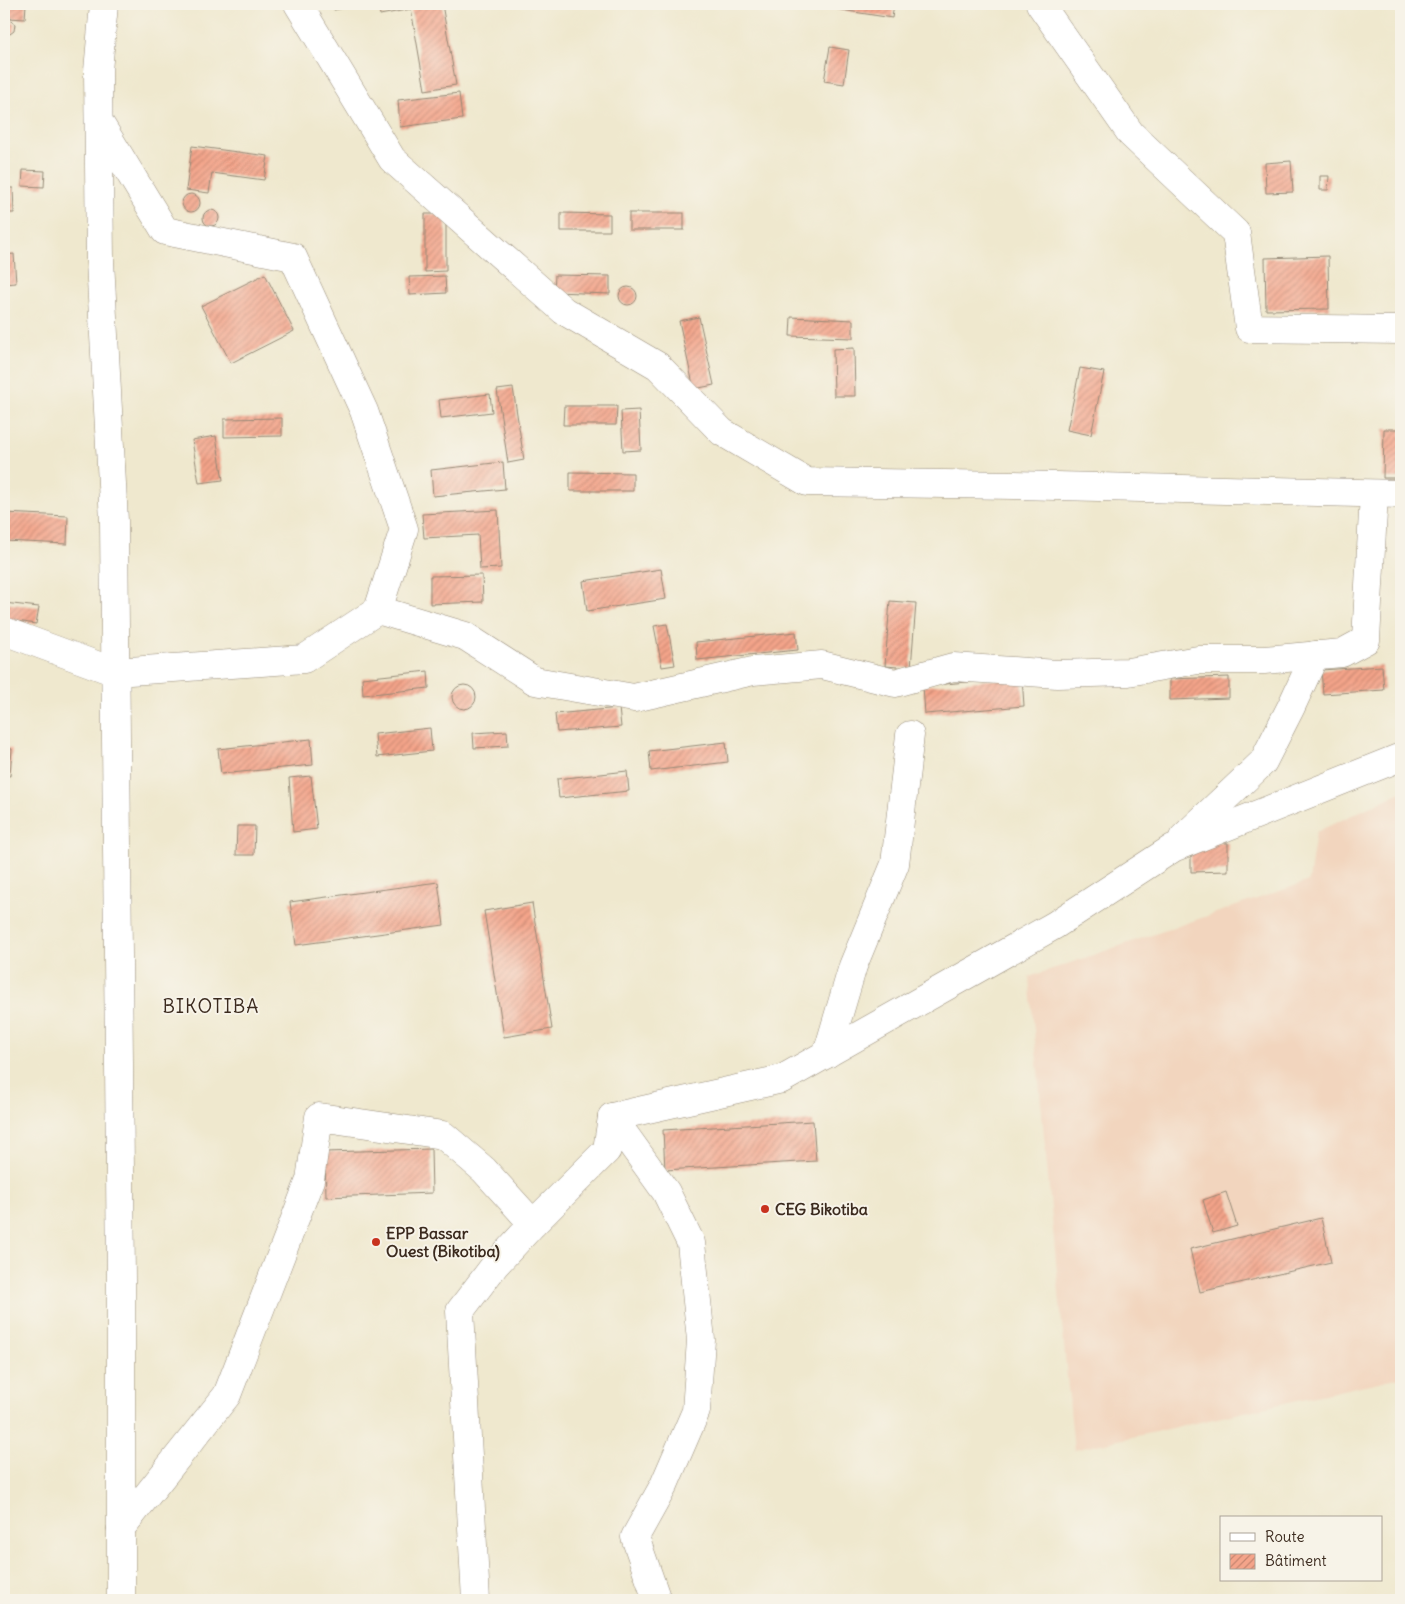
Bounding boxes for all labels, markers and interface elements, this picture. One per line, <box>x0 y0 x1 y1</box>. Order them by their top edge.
district label: BIKOTIBA <box>163 994 259 1018</box>
place label: CEG Bikotiba <box>775 1199 868 1219</box>
marker: CEG Bikotiba <box>759 1203 771 1215</box>
place label: EPP Bassar Ouest (Bikotiba) <box>386 1223 500 1262</box>
marker: EPP Bassar Ouest (Bikotiba) <box>370 1236 382 1248</box>
legend <box>1220 1516 1382 1582</box>
text: Route <box>1265 1527 1305 1546</box>
text: Bâtiment <box>1265 1551 1327 1570</box>

